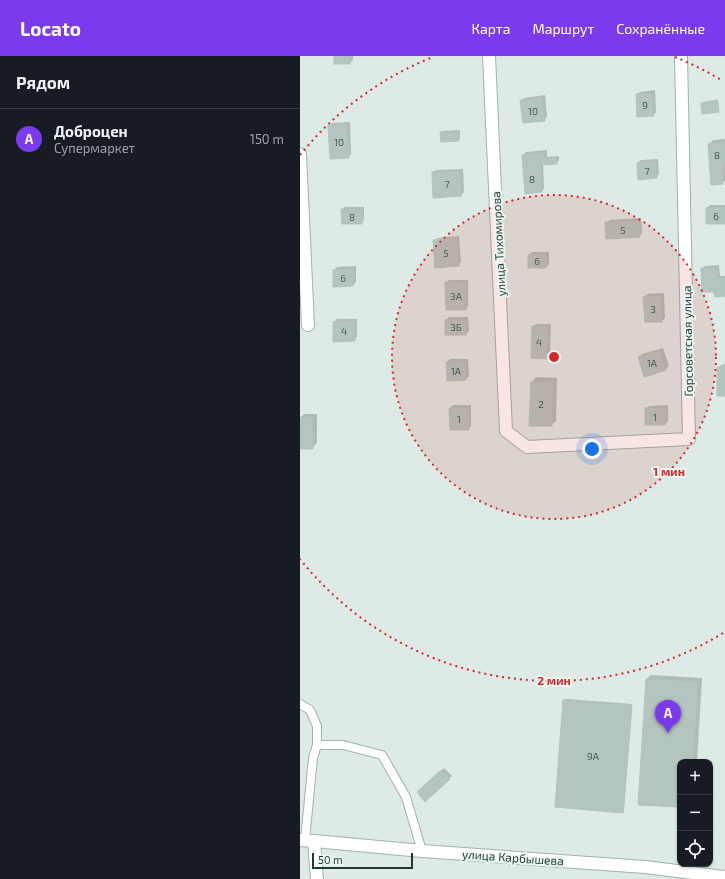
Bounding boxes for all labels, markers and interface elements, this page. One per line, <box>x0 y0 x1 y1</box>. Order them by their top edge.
text: Locato <box>20 17 81 40</box>
text: Карта <box>472 20 510 37</box>
text: Маршрут <box>532 20 594 37</box>
text: Сохранённые <box>616 20 705 37</box>
text: Рядом <box>16 72 70 92</box>
house number: 9 <box>642 99 648 111</box>
house number: 10 <box>528 105 538 117</box>
text: Доброцен <box>54 122 128 140</box>
text: A <box>25 131 33 147</box>
text: 150 m <box>250 131 284 147</box>
house number: 10 <box>334 136 344 148</box>
text: Супермаркет <box>54 140 135 156</box>
house number: 8 <box>714 149 720 161</box>
house number: 7 <box>644 165 650 177</box>
house number: 8 <box>529 173 535 185</box>
house number: 7 <box>444 178 450 190</box>
street label: улица Тихомирова <box>488 191 509 297</box>
house number: 6 <box>713 210 719 222</box>
house number: 8 <box>349 211 355 223</box>
house number: 5 <box>620 224 626 236</box>
house number: 5 <box>443 247 449 259</box>
house number: 6 <box>534 255 540 267</box>
house number: 6 <box>340 272 346 284</box>
street label: Горсоветская улица <box>679 285 696 397</box>
house number: 3А <box>450 290 463 302</box>
house number: 3 <box>650 303 656 315</box>
house number: 3Б <box>450 321 462 333</box>
house number: 4 <box>341 325 347 337</box>
house number: 4 <box>536 336 542 348</box>
centre of rings <box>547 350 561 364</box>
house number: 1А <box>647 357 658 369</box>
house number: 1А <box>451 365 462 377</box>
house number: 2 <box>538 398 544 410</box>
house number: 1 <box>653 411 657 423</box>
house number: 1 <box>457 413 461 425</box>
your location <box>582 439 602 459</box>
text: 1 мин <box>653 464 685 478</box>
text: 2 мин <box>537 673 571 687</box>
pin: A <box>655 700 681 733</box>
house number: 9А <box>587 750 600 762</box>
map controls <box>677 759 713 867</box>
button: + <box>677 759 713 795</box>
button: − <box>677 795 713 831</box>
button: locate <box>677 831 713 867</box>
street label: улица Карбышева <box>462 846 564 869</box>
scale bar <box>312 851 413 870</box>
text: 50 m <box>318 853 343 866</box>

